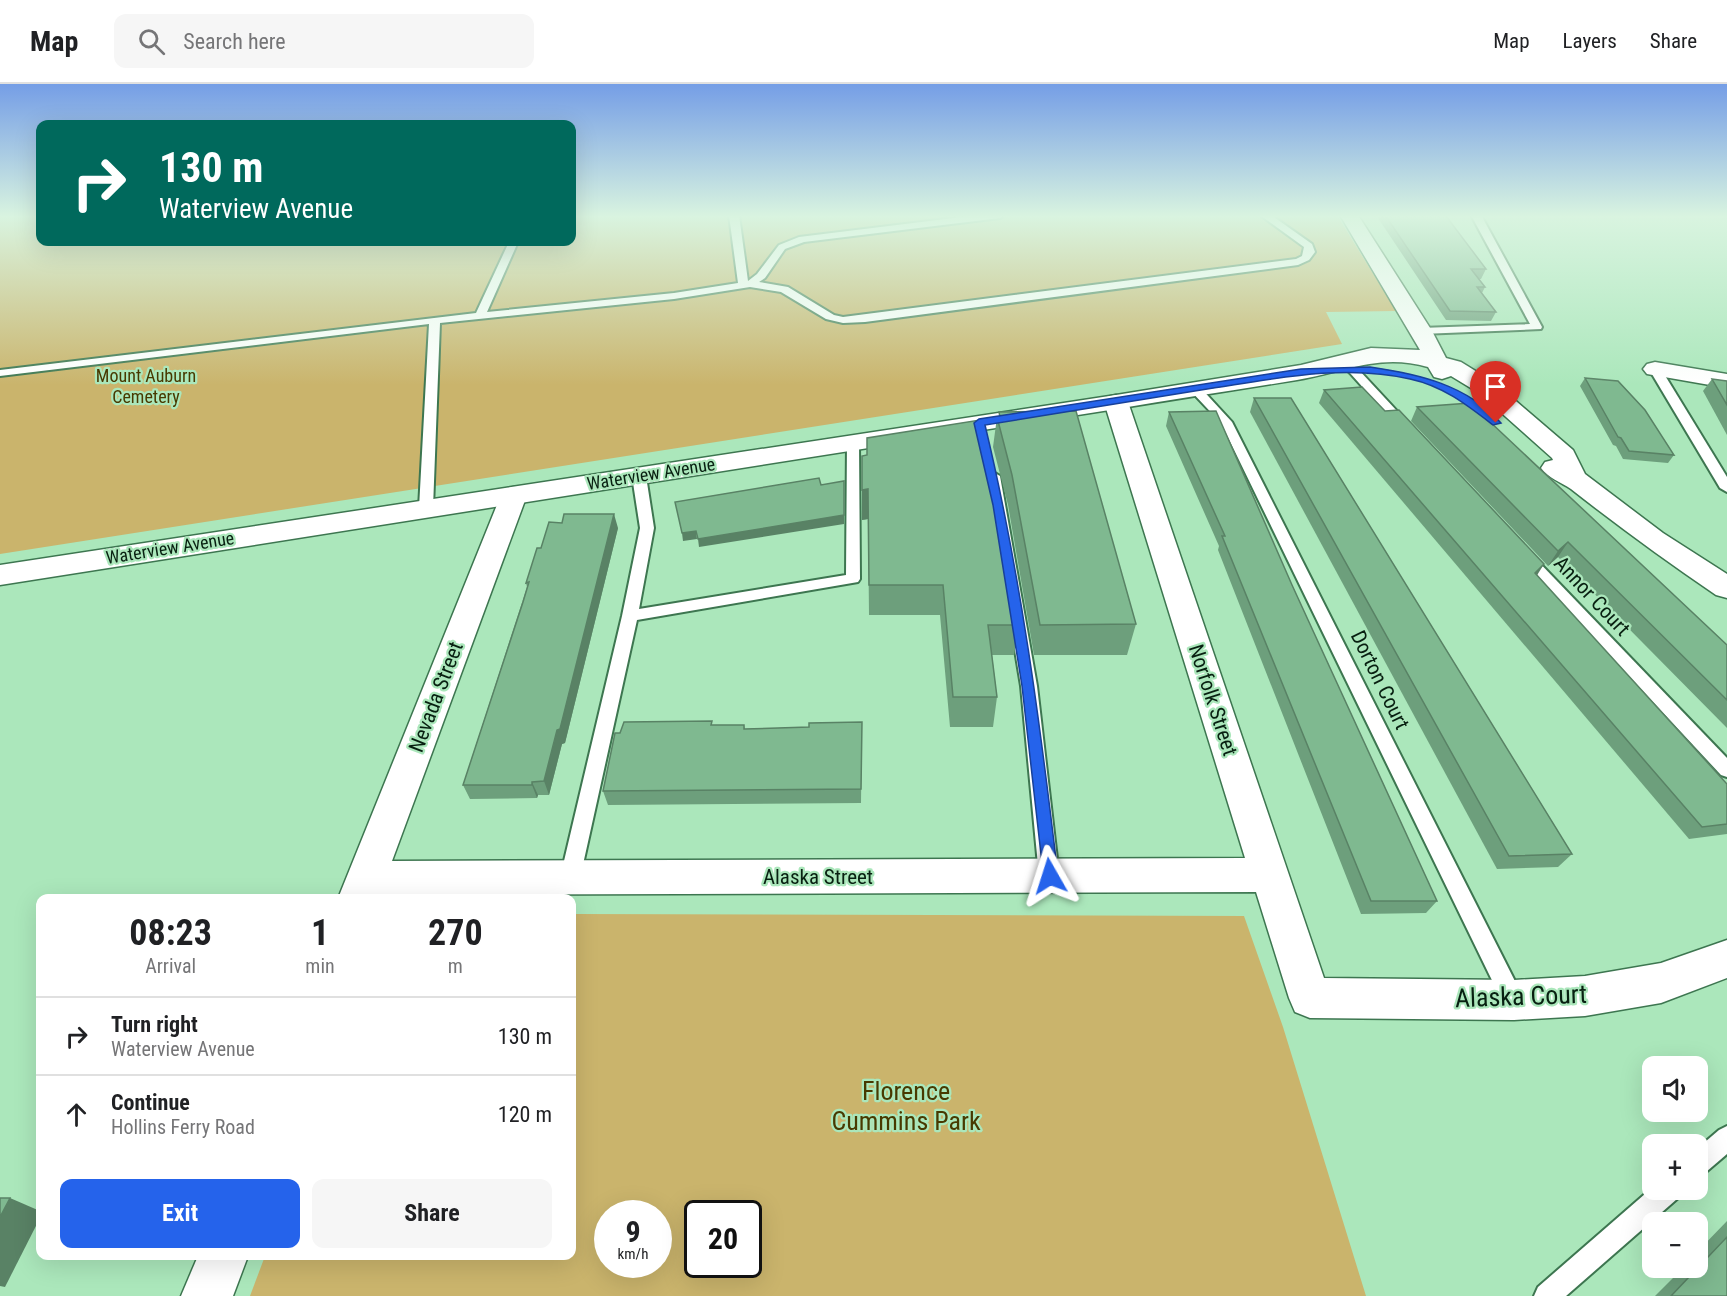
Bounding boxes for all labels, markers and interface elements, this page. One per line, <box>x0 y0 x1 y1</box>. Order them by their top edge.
search box <box>114 14 534 68</box>
text: Map <box>30 25 78 58</box>
icon: search <box>135 25 168 58</box>
text: Search here <box>183 29 286 54</box>
text: Map <box>1493 29 1530 53</box>
text: Layers <box>1563 29 1617 53</box>
text: Share <box>1650 29 1697 53</box>
text: 130 m <box>159 143 264 192</box>
icon: right <box>60 144 138 222</box>
text: Waterview Avenue <box>159 193 353 225</box>
pin <box>1470 361 1521 423</box>
park label: Mount Auburn Cemetery <box>96 365 196 407</box>
icon: arrive <box>1479 370 1512 403</box>
street label: Waterview Avenue <box>585 453 716 494</box>
street label: Waterview Avenue <box>104 527 235 568</box>
street label: Annor Court <box>1549 551 1635 641</box>
street label: Dorton Court <box>1346 627 1414 733</box>
street label: Nevada Street <box>404 638 468 756</box>
street label: Norfolk Street <box>1184 641 1242 759</box>
position arrow <box>1018 844 1082 908</box>
street label: Alaska Street <box>763 865 873 889</box>
text: 08:23 <box>129 912 212 954</box>
text: 1 <box>311 912 329 954</box>
text: 270 <box>428 912 483 954</box>
text: Arrival <box>145 954 196 978</box>
text: min <box>305 954 335 978</box>
text: m <box>448 954 463 978</box>
street label: Alaska Court <box>1455 979 1587 1013</box>
text: Turn right <box>111 1012 198 1037</box>
icon: right <box>60 1020 93 1053</box>
text: 130 m <box>498 1024 552 1049</box>
text: Waterview Avenue <box>111 1037 255 1061</box>
map controls <box>1642 1056 1708 1278</box>
button: sound <box>1642 1056 1708 1122</box>
park label: Florence Cummins Park <box>831 1076 981 1136</box>
text: Continue <box>111 1090 190 1115</box>
icon: ahead <box>60 1098 93 1131</box>
text: 120 m <box>498 1102 552 1127</box>
text: Hollins Ferry Road <box>111 1115 255 1139</box>
button: + <box>1642 1134 1708 1200</box>
button: Exit <box>60 1179 300 1248</box>
button: Share <box>312 1179 552 1248</box>
speed limit sign: 20 <box>684 1200 762 1278</box>
button: − <box>1642 1212 1708 1278</box>
text: 9 <box>625 1214 641 1249</box>
text: km/h <box>618 1245 648 1263</box>

